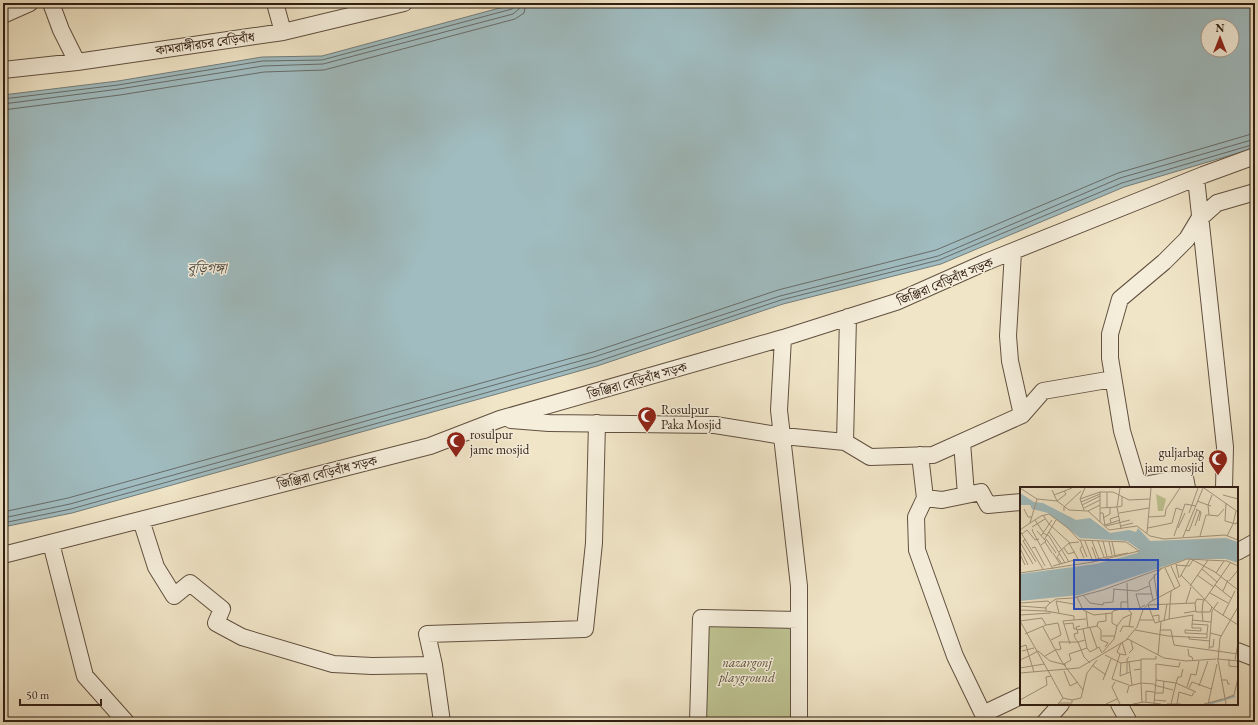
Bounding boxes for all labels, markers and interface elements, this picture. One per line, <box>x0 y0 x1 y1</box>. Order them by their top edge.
north arrow <box>1200 18 1240 58</box>
text: N <box>1216 21 1225 35</box>
street label: কামরাঙ্গীরচর বেড়িবাঁধ <box>153 28 257 59</box>
street label: জিঞ্জিরা বেড়িবাঁধ সড়ক <box>894 253 997 310</box>
water label: বুড়িগঙ্গা <box>188 259 229 278</box>
street label: জিঞ্জিরা বেড়িবাঁধ সড়ক <box>585 358 690 403</box>
place label: Rosulpur Paka Mosjid <box>661 401 722 433</box>
mosque icon: Rosulpur Paka Mosjid <box>636 405 658 433</box>
place label: rosulpur jame mosjid <box>469 426 530 458</box>
mosque icon: rosulpur jame mosjid <box>445 430 467 458</box>
place label: guljarbag jame mosjid <box>1144 444 1204 476</box>
mosque icon: guljarbag jame mosjid <box>1207 448 1229 476</box>
street label: জিঞ্জিরা বেড়িবাঁধ সড়ক <box>274 452 380 493</box>
inset map <box>1020 487 1238 705</box>
park label: nazargonj playground <box>717 654 775 686</box>
scale bar <box>20 681 101 707</box>
text: 50 m <box>26 687 50 703</box>

